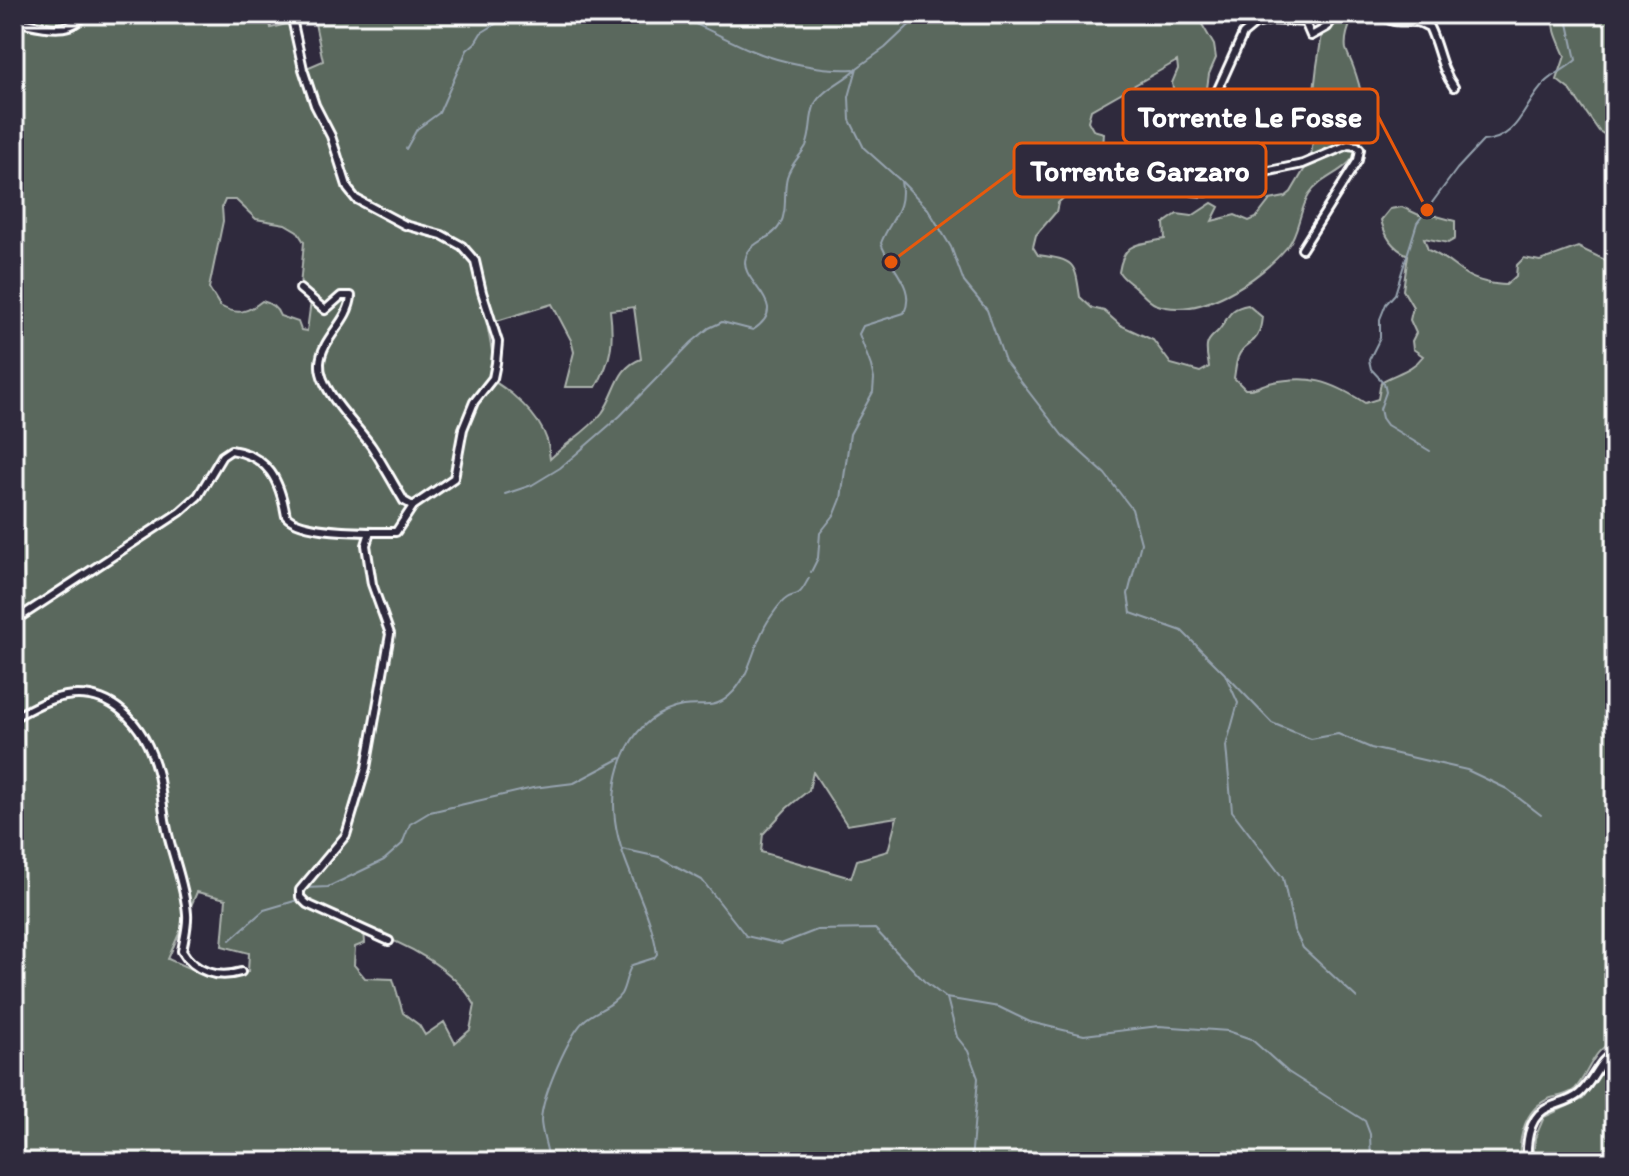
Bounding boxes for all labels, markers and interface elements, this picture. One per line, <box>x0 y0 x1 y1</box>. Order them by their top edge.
callout: Torrente Le Fosse <box>1123 89 1378 143</box>
text: Torrente Le Fosse <box>1137 98 1362 135</box>
callout: Torrente Garzaro <box>1014 143 1266 197</box>
text: Torrente Garzaro <box>1029 152 1250 189</box>

